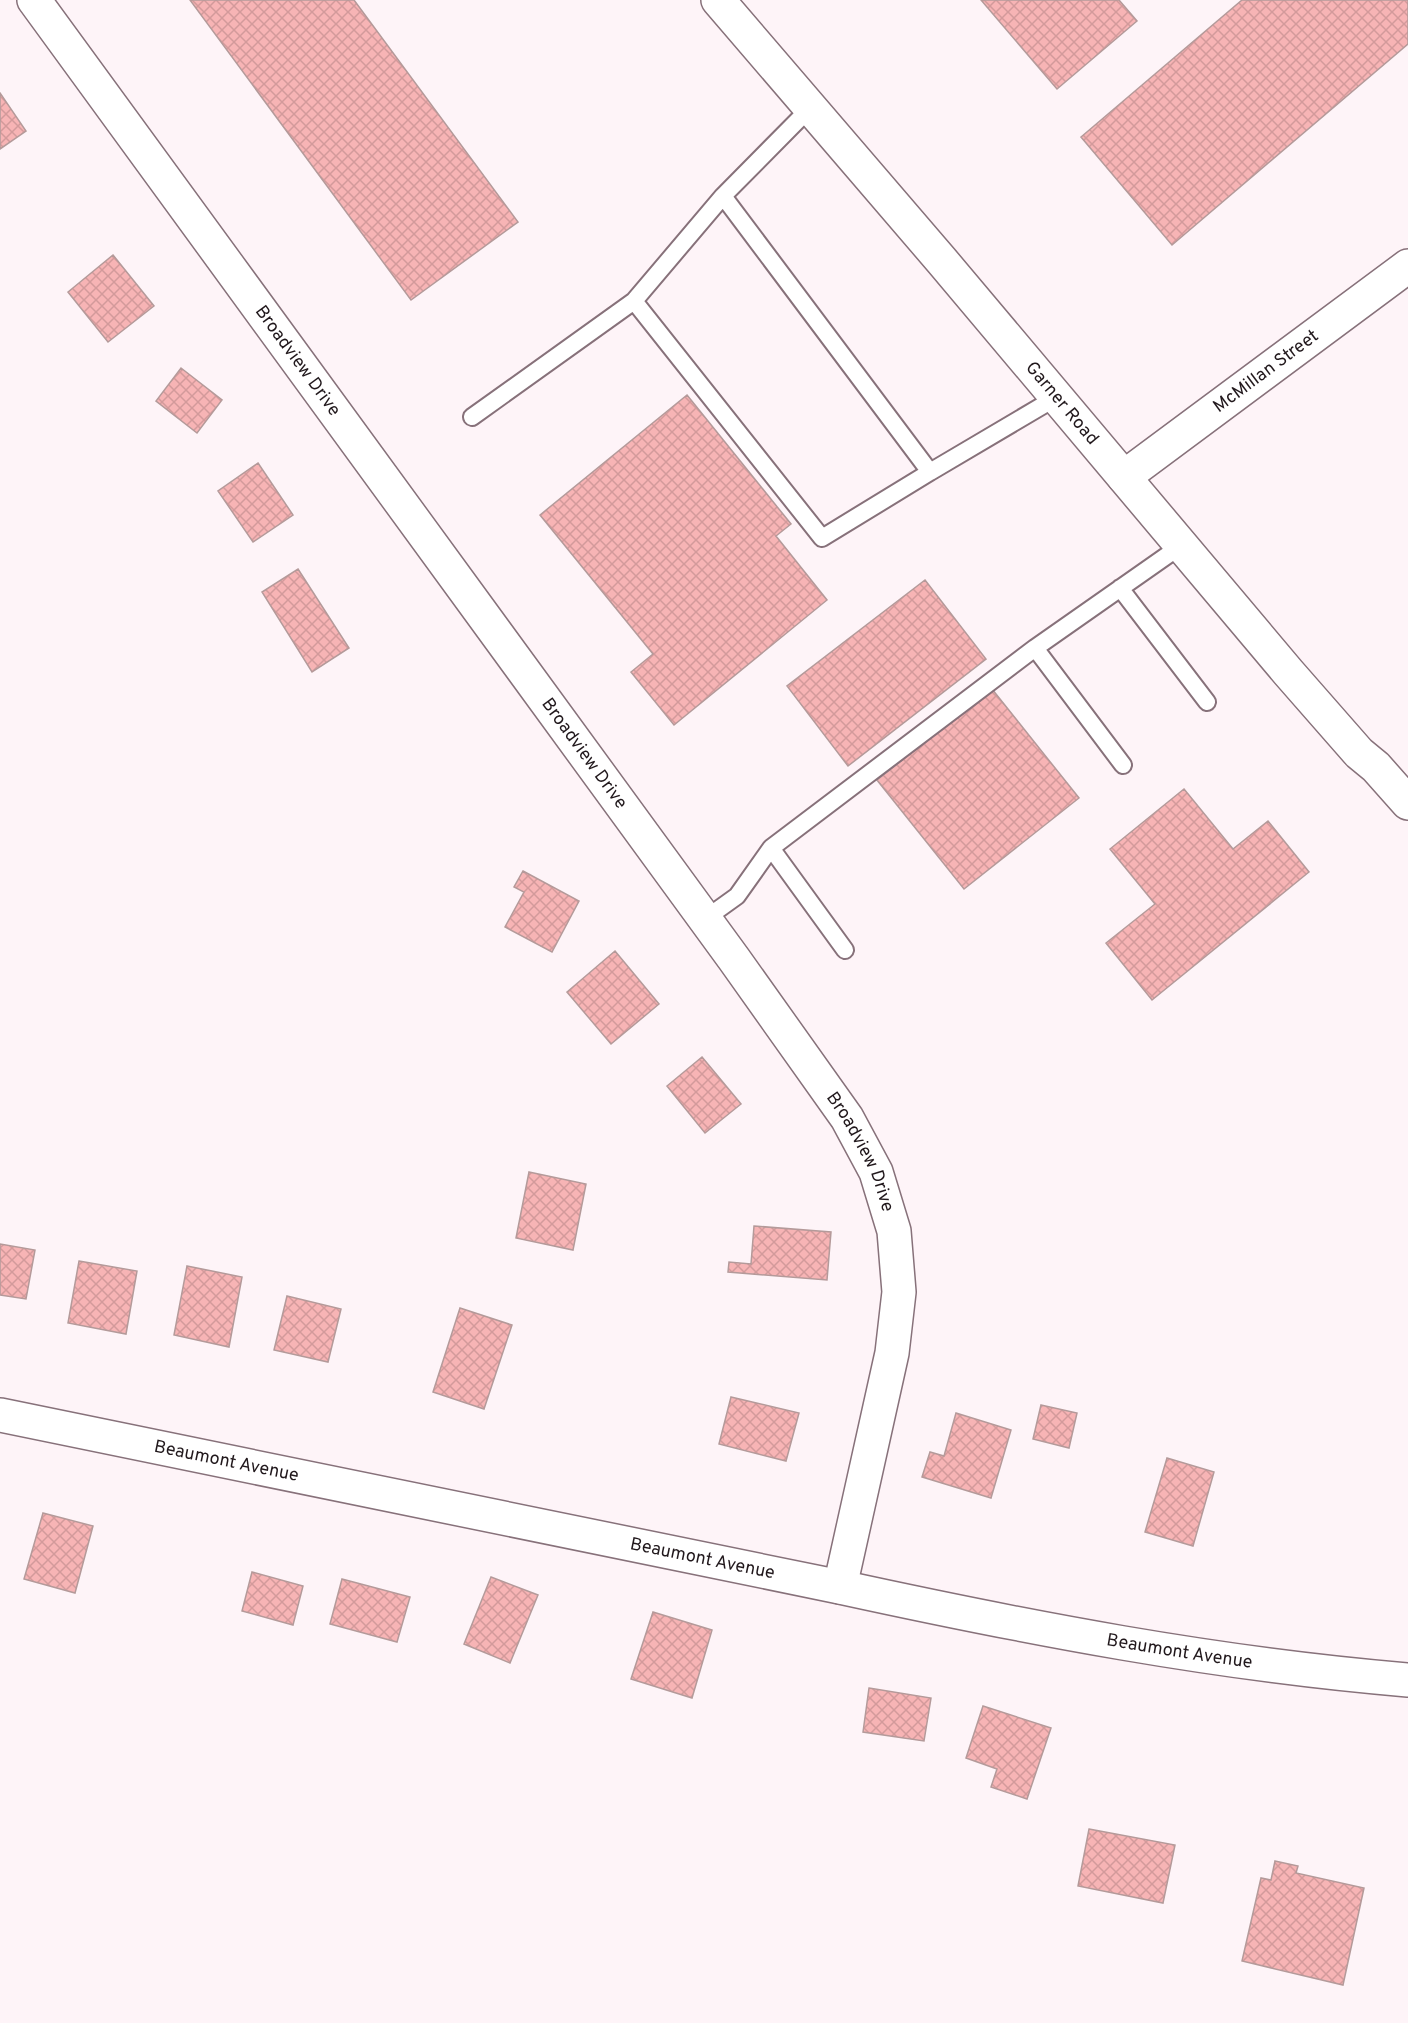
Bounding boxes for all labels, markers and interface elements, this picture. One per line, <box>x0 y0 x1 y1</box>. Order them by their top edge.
street label: Broadview Drive <box>249 301 346 421</box>
street label: McMillan Street <box>1209 325 1323 418</box>
street label: Garner Road <box>1020 357 1104 450</box>
street label: Broadview Drive <box>536 694 632 814</box>
street label: Broadview Drive <box>821 1088 899 1215</box>
street label: Beaumont Avenue <box>152 1435 301 1487</box>
street label: Beaumont Avenue <box>628 1533 777 1585</box>
street label: Beaumont Avenue <box>1105 1629 1254 1674</box>

